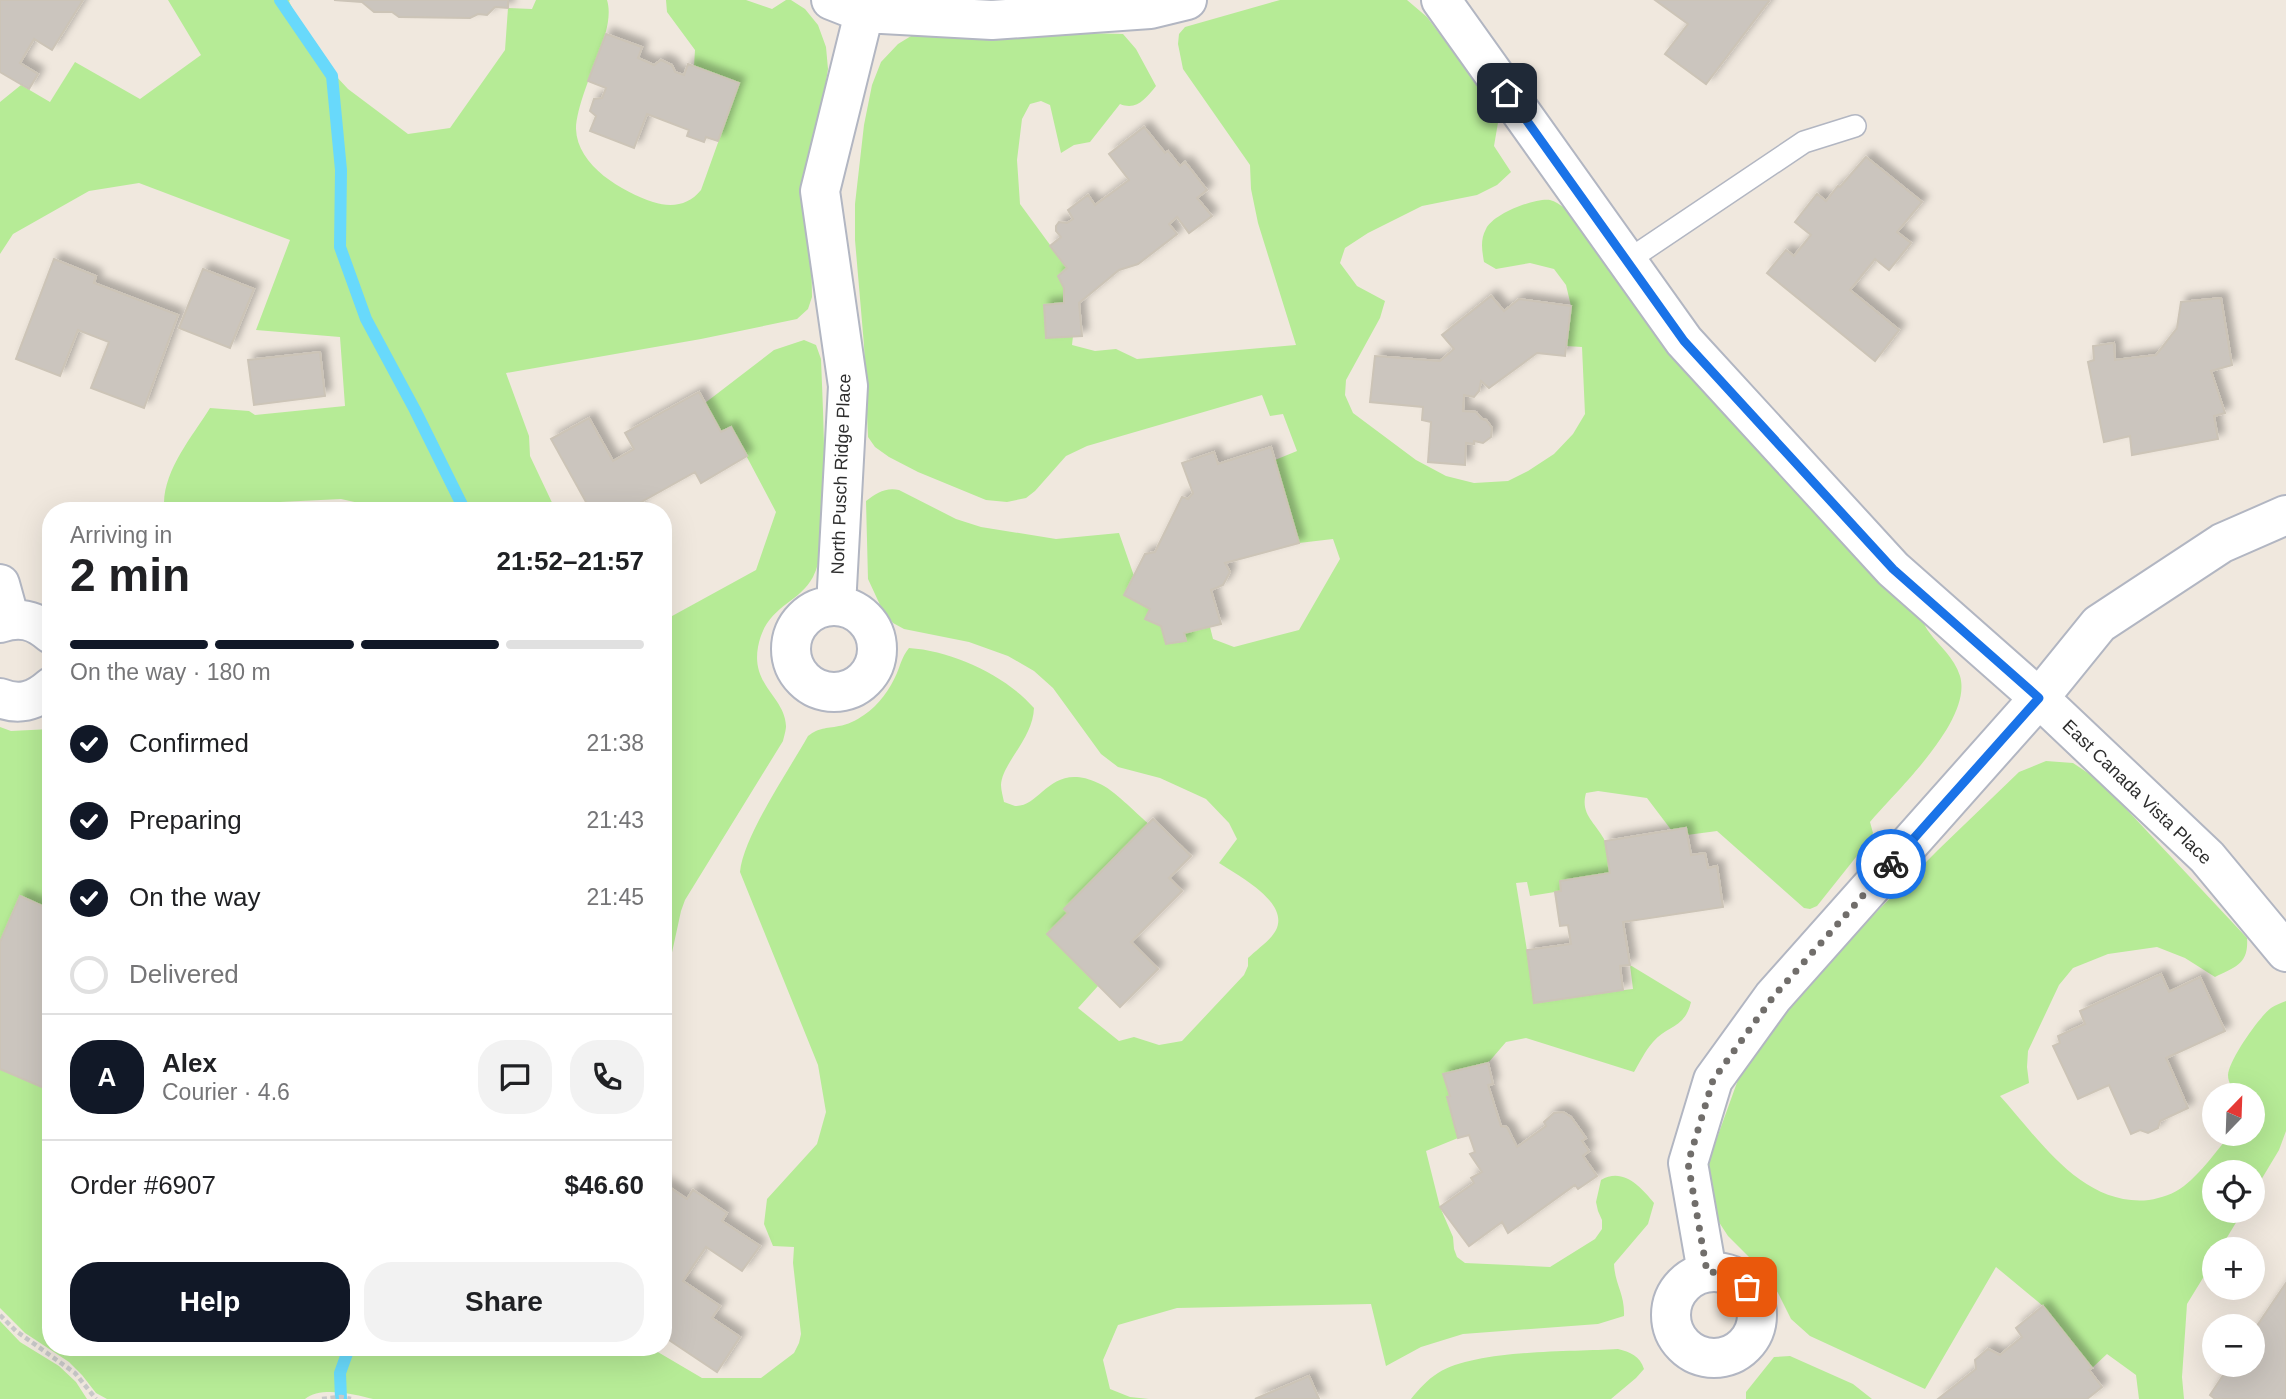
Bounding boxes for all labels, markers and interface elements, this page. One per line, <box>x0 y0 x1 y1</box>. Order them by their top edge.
pin <box>1477 63 1537 123</box>
icon: home <box>1488 74 1526 112</box>
street label: North Pusch Ridge Place <box>827 373 855 575</box>
text: Arriving in <box>70 522 172 548</box>
text: 21:52–21:57 <box>497 546 644 576</box>
text: 2 min <box>70 549 190 601</box>
text: On the way · 180 m <box>70 659 271 685</box>
street label: East Canada Vista Place <box>2059 716 2215 868</box>
icon: check <box>70 725 108 763</box>
text: Confirmed <box>129 728 249 758</box>
text: 21:38 <box>586 730 644 756</box>
icon: check <box>70 802 108 840</box>
text: Preparing <box>129 805 242 835</box>
text: 21:43 <box>586 807 644 833</box>
courier <box>1856 829 1926 899</box>
icon: bike <box>1872 845 1910 883</box>
icon: check <box>70 879 108 917</box>
text: On the way <box>129 882 261 912</box>
text: 21:45 <box>586 884 644 910</box>
text: Delivered <box>129 959 239 989</box>
button: chat <box>478 1040 552 1114</box>
button: phone <box>570 1040 644 1114</box>
text: Alex <box>162 1048 217 1078</box>
text: A <box>98 1062 116 1092</box>
text: Courier · 4.6 <box>162 1079 290 1105</box>
north arrow <box>2202 1083 2264 1146</box>
map controls <box>2202 1083 2265 1377</box>
button: locate <box>2202 1160 2265 1223</box>
text: Order #6907 <box>70 1170 216 1200</box>
text: $46.60 <box>564 1170 644 1200</box>
button: + <box>2202 1237 2265 1300</box>
pin <box>1717 1257 1777 1317</box>
button: Help <box>70 1262 350 1342</box>
button: Share <box>364 1262 644 1342</box>
icon: bag <box>1728 1268 1766 1306</box>
button: − <box>2202 1314 2265 1377</box>

